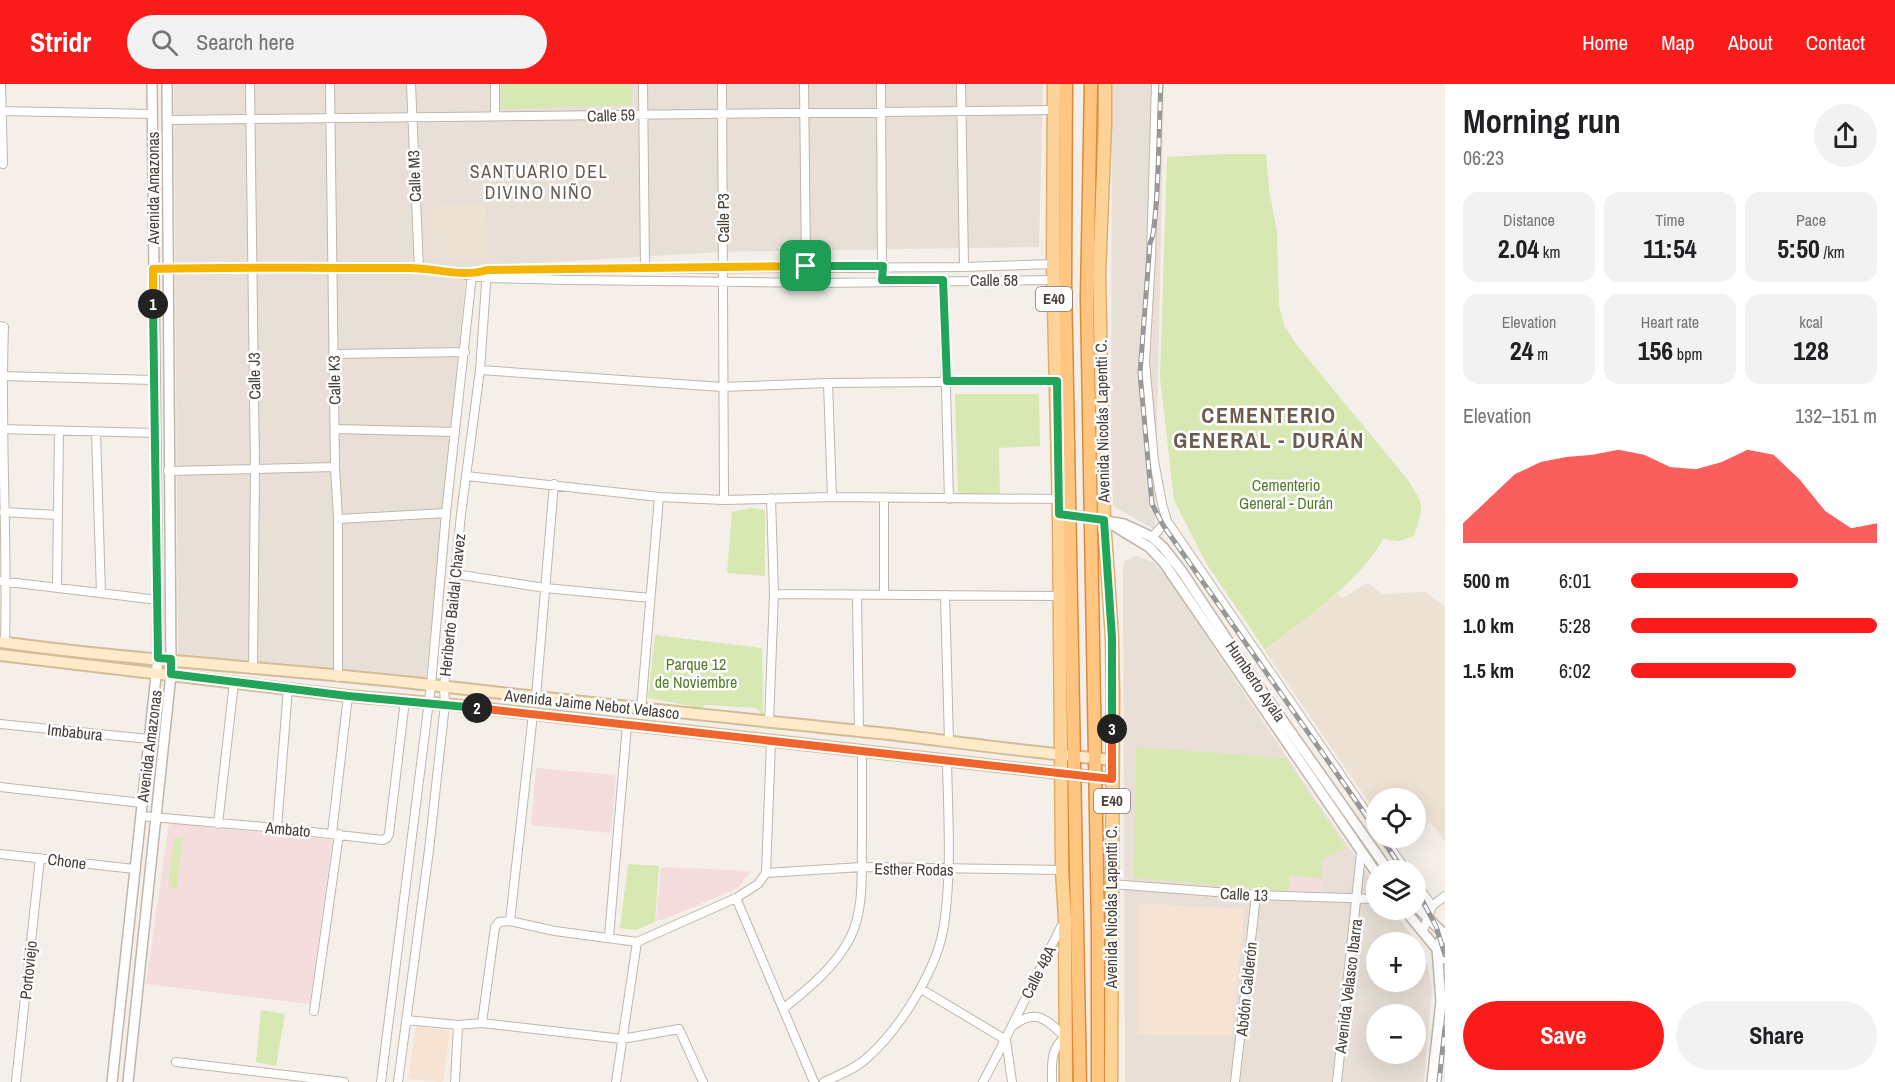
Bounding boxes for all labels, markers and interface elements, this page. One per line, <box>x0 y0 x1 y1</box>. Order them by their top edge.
search box <box>127 15 547 69</box>
text: Stridr <box>30 23 91 61</box>
icon: search <box>148 26 181 59</box>
text: Search here <box>196 27 295 57</box>
text: Home <box>1582 28 1628 57</box>
text: Map <box>1661 28 1695 57</box>
text: About <box>1728 28 1773 57</box>
text: Contact <box>1806 28 1865 57</box>
text: Morning run <box>1463 99 1621 143</box>
street label: Calle 59 <box>587 103 635 127</box>
button: share <box>1814 104 1877 167</box>
street label: Avenida Amazonas <box>142 132 164 245</box>
text: 06:23 <box>1463 144 1504 171</box>
street label: Calle M3 <box>402 150 426 202</box>
district label: SANTUARIO DEL DIVINO NIÑO <box>470 159 608 205</box>
street label: Calle P3 <box>712 193 734 243</box>
text: Distance <box>1503 209 1555 231</box>
text: Time <box>1655 209 1685 231</box>
text: Pace <box>1796 209 1826 231</box>
text: 2.04 <box>1498 231 1539 266</box>
text: 11:54 <box>1643 231 1697 266</box>
text: 5:50 <box>1777 231 1820 266</box>
pin <box>780 240 831 291</box>
text: km <box>1539 241 1560 263</box>
text: /km <box>1820 241 1845 263</box>
icon: arrive <box>789 249 822 282</box>
street label: Calle 58 <box>970 269 1018 291</box>
road number: E40 <box>1036 287 1072 311</box>
pin: 1 <box>138 289 168 319</box>
text: 1 <box>149 293 157 315</box>
text: Elevation <box>1502 311 1556 333</box>
text: Heart rate <box>1641 311 1699 333</box>
text: kcal <box>1799 311 1823 333</box>
text: 24 <box>1510 333 1534 368</box>
text: 156 <box>1638 333 1673 368</box>
text: 128 <box>1793 333 1829 368</box>
street label: Avenida Nicolás Lapentti C. <box>1090 339 1114 504</box>
text: m <box>1534 343 1548 365</box>
text: bpm <box>1673 343 1702 365</box>
street label: Calle J3 <box>243 352 265 400</box>
street label: Calle K3 <box>323 355 345 405</box>
district label: CEMENTERIO GENERAL - DURÁN <box>1173 400 1365 455</box>
text: Elevation <box>1463 402 1531 429</box>
text: 132–151 m <box>1795 402 1877 429</box>
park label: Cementerio General - Durán <box>1239 474 1333 514</box>
street label: Heriberto Baidal Chavez <box>434 532 470 678</box>
text: 500 m <box>1463 567 1510 594</box>
text: 6:01 <box>1559 567 1591 594</box>
text: 1.0 km <box>1463 612 1514 639</box>
text: 5:28 <box>1559 612 1591 639</box>
street label: Humberto Ayala <box>1221 636 1292 726</box>
park label: Parque 12 de Noviembre <box>655 653 737 693</box>
text: 1.5 km <box>1463 657 1514 684</box>
text: 6:02 <box>1559 657 1591 684</box>
street label: Avenida Jaime Nebot Velasco <box>503 684 680 724</box>
street label: Avenida Amazonas <box>131 689 167 804</box>
pin: 2 <box>462 693 492 723</box>
text: 2 <box>473 697 481 719</box>
pin: 3 <box>1097 714 1127 744</box>
street label: Imbabura <box>46 718 104 746</box>
text: 3 <box>1108 718 1116 740</box>
map controls <box>1366 788 1426 1064</box>
button: locate <box>1366 788 1426 848</box>
road number: E40 <box>1094 789 1130 813</box>
street label: Ambato <box>264 816 311 842</box>
street label: Avenida Nicolás Lapentti C. <box>1100 825 1122 990</box>
street label: Chone <box>46 848 88 874</box>
street label: Esther Rodas <box>874 857 954 881</box>
button: layers <box>1366 860 1426 920</box>
street label: Calle 13 <box>1219 882 1269 906</box>
street label: Avenida Velasco Ibarra <box>1329 917 1367 1056</box>
button: + <box>1366 932 1426 992</box>
street label: Portoviejo <box>14 939 42 1001</box>
street label: Calle 48A <box>1015 941 1061 1002</box>
street label: Abdón Calderón <box>1230 941 1262 1038</box>
button: Save <box>1463 1001 1664 1070</box>
button: Share <box>1676 1001 1877 1070</box>
button: − <box>1366 1004 1426 1064</box>

